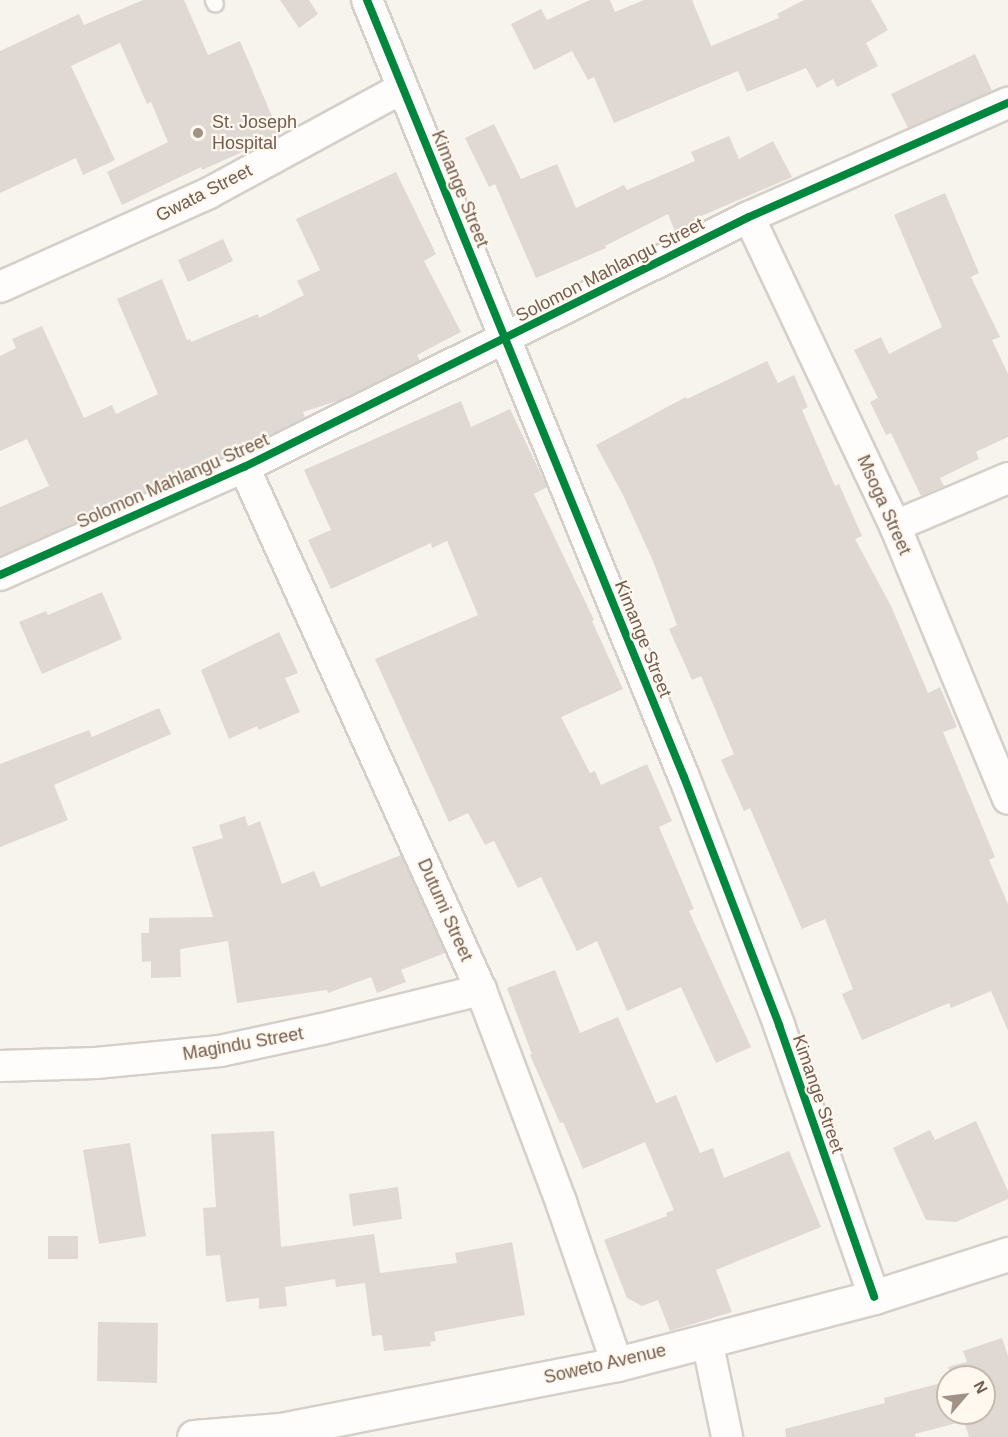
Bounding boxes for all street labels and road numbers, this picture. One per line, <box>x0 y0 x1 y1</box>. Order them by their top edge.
street label: Kimange Street <box>427 127 493 251</box>
street label: Gwata Street <box>152 160 256 226</box>
street label: Solomon Mahlangu Street <box>512 213 708 327</box>
street label: Solomon Mahlangu Street <box>74 429 272 533</box>
street label: Msoga Street <box>852 452 916 558</box>
street label: Kimange Street <box>610 577 676 701</box>
street label: Dutumi Street <box>413 855 477 965</box>
street label: Magindu Street <box>181 1023 305 1065</box>
street label: Kimange Street <box>788 1032 848 1156</box>
street label: Soweto Avenue <box>541 1339 669 1389</box>

